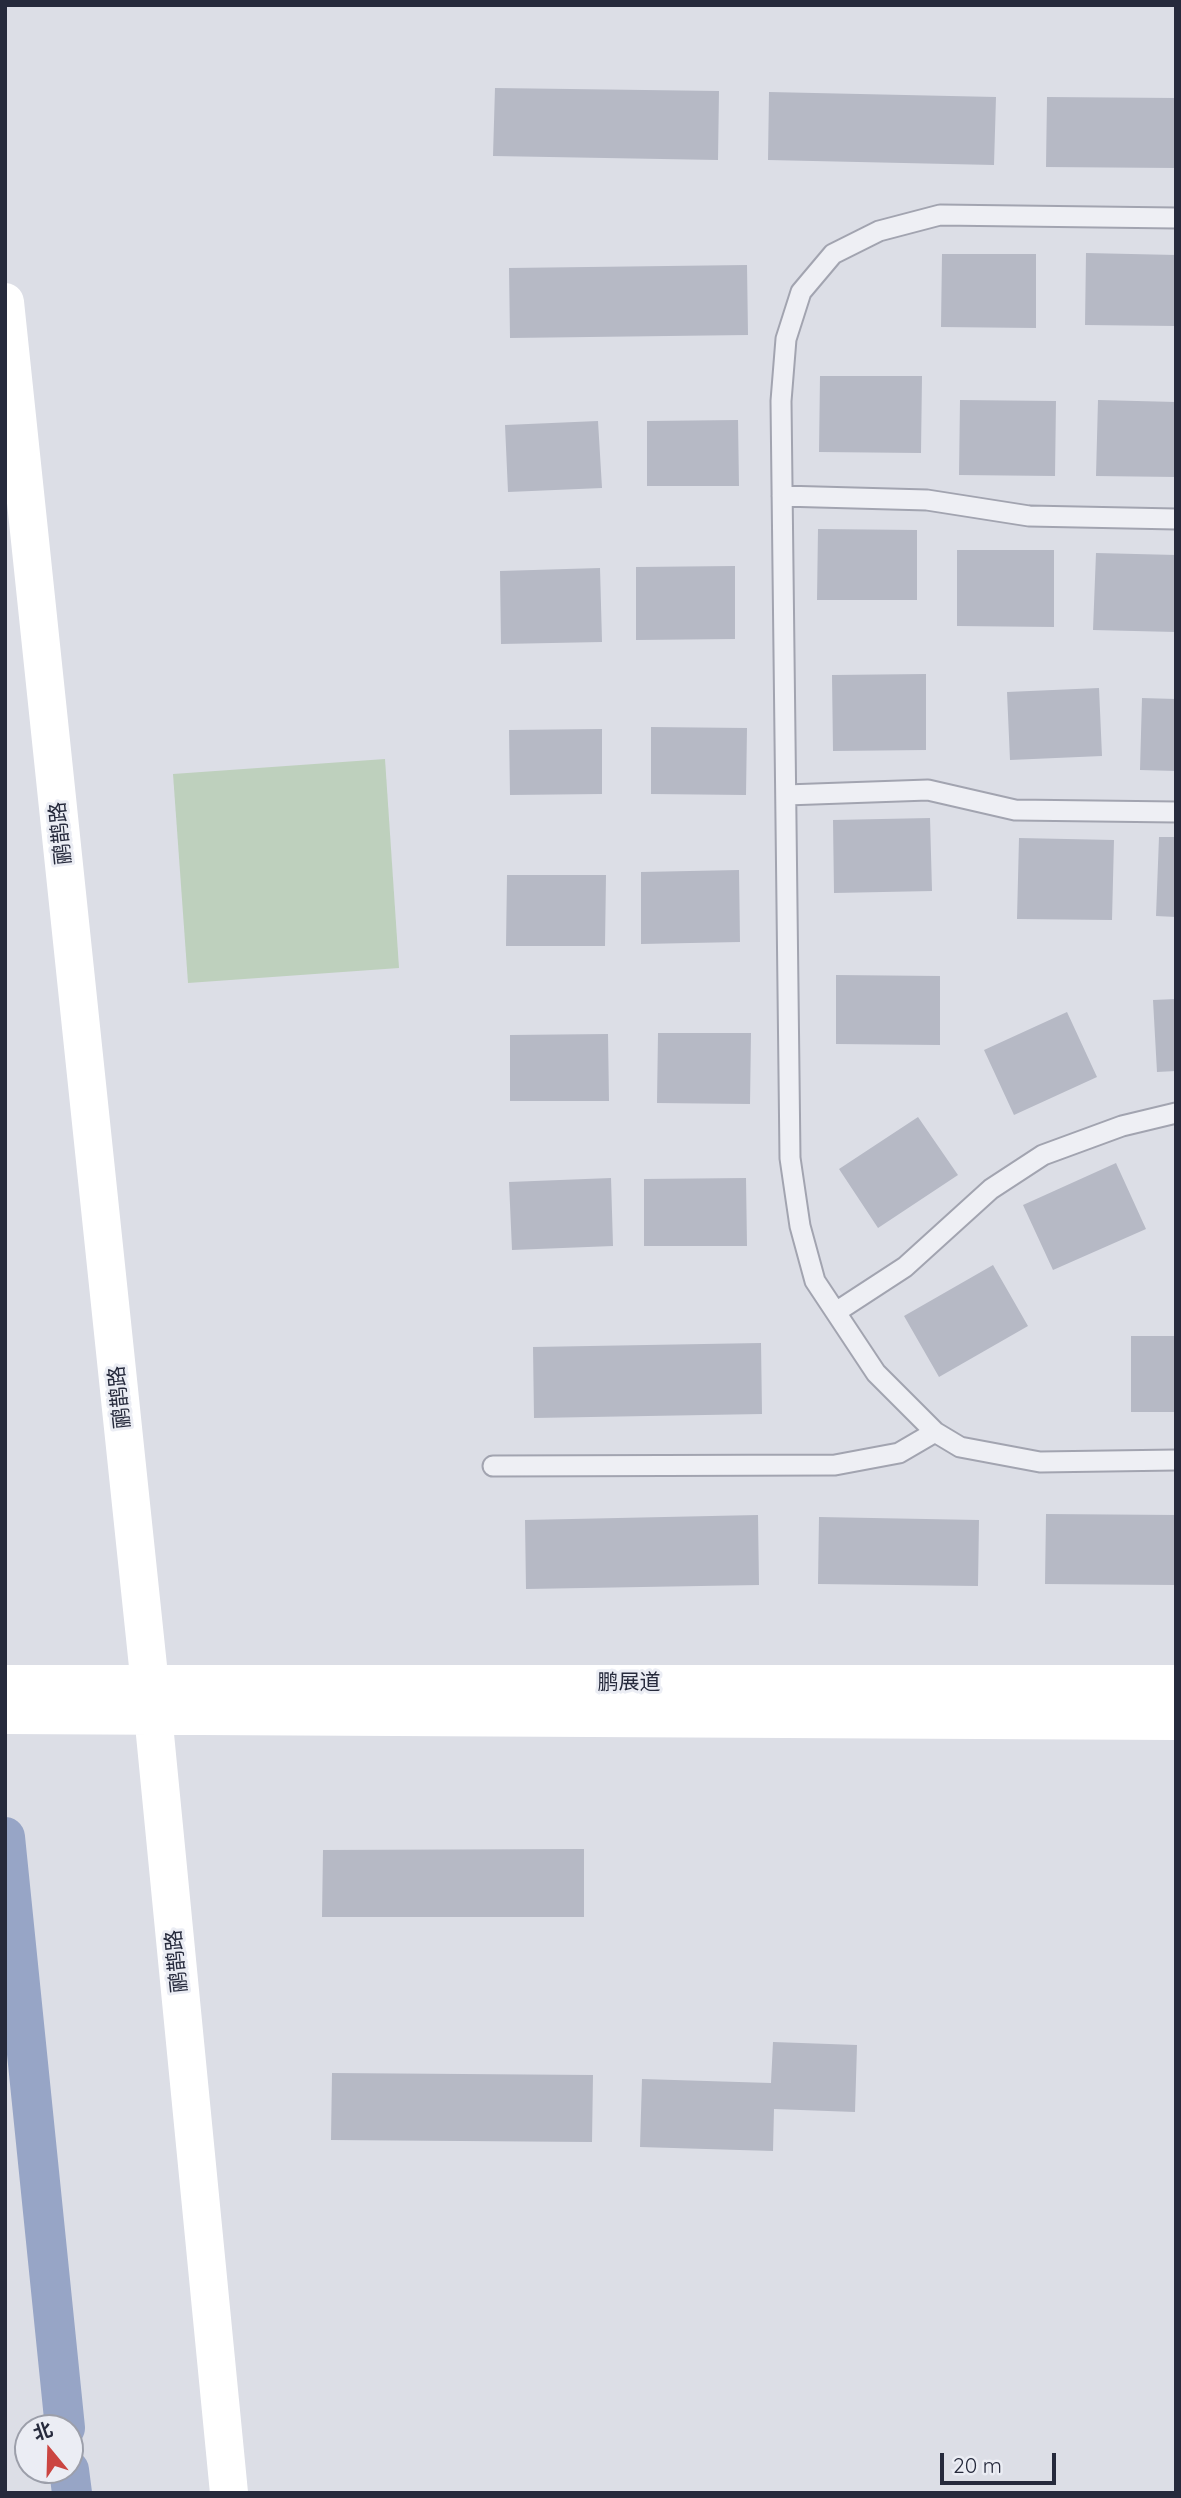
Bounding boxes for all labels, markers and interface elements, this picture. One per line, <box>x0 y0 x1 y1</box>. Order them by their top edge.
street label: 鹂鹊路 <box>45 800 77 866</box>
street label: 鹂鹊路 <box>104 1364 136 1430</box>
street label: 鹏展道 <box>598 1670 660 1696</box>
street label: 鹂鹊路 <box>161 1928 193 1994</box>
north arrow <box>14 2414 84 2484</box>
text: 北 <box>30 2417 56 2445</box>
scale bar <box>943 2438 1058 2482</box>
text: 20 m <box>953 2452 1002 2478</box>

